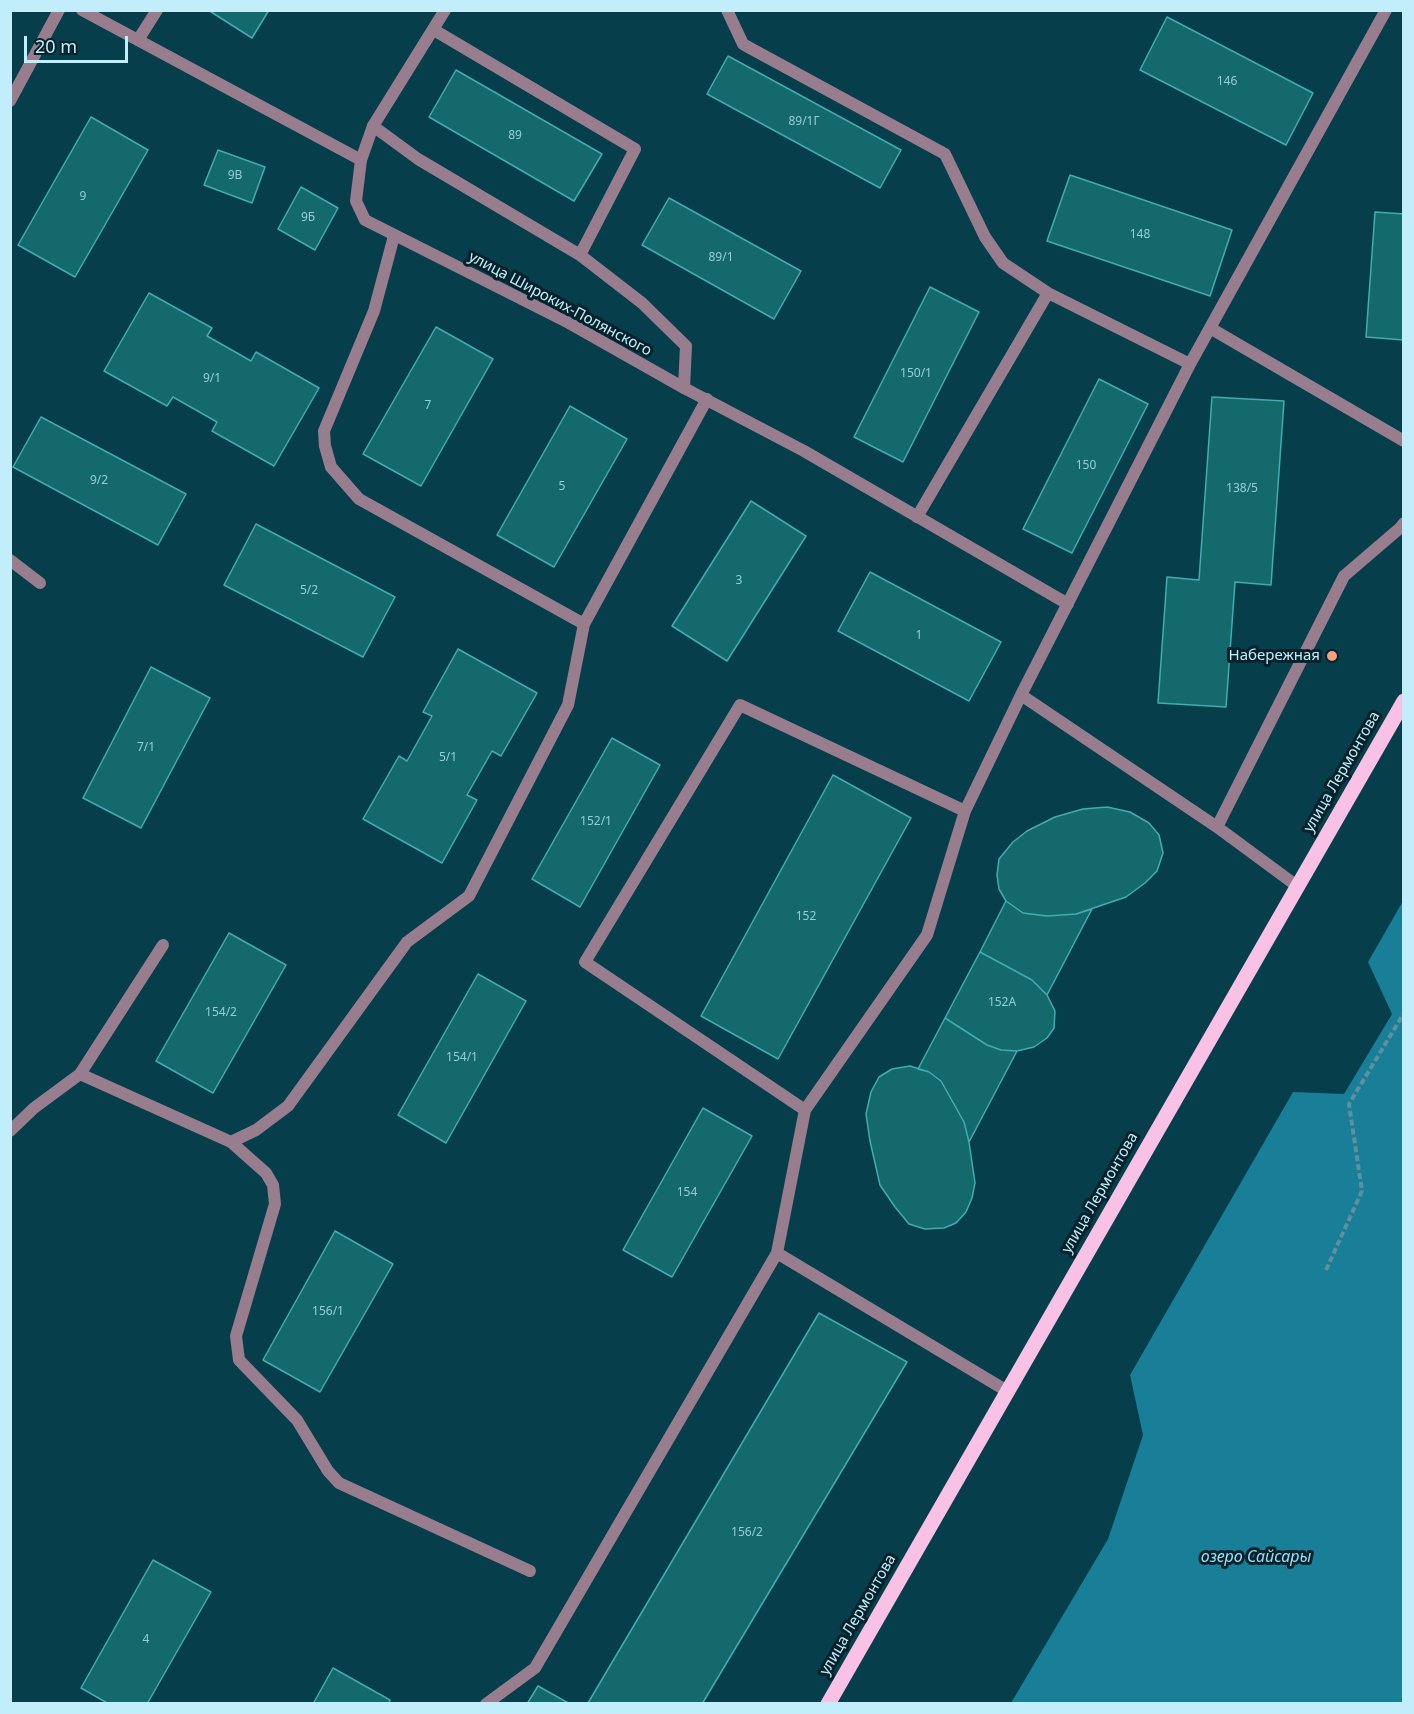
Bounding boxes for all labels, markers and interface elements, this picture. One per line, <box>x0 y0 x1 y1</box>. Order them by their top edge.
scale bar <box>27 24 130 62</box>
text: 20 m <box>35 34 77 58</box>
house number: 146 <box>1217 75 1237 89</box>
house number: 89/1Г <box>788 115 820 129</box>
house number: 89 <box>508 129 522 143</box>
house number: 9В <box>228 169 242 183</box>
house number: 9 <box>80 190 86 204</box>
house number: 9Б <box>301 211 315 225</box>
house number: 148 <box>1130 228 1150 242</box>
street label: улица Широких-Полянского <box>465 248 655 360</box>
house number: 89/1 <box>708 251 734 265</box>
house number: 150/1 <box>900 367 932 381</box>
house number: 9/1 <box>203 372 221 386</box>
house number: 7 <box>425 399 431 413</box>
house number: 150 <box>1076 459 1096 473</box>
house number: 9/2 <box>90 474 108 488</box>
house number: 5 <box>559 480 565 494</box>
house number: 138/5 <box>1226 482 1258 496</box>
house number: 3 <box>736 574 742 588</box>
house number: 5/2 <box>300 584 318 598</box>
house number: 1 <box>916 629 922 643</box>
place label: Набережная <box>1229 647 1320 665</box>
marker: Набережная <box>1325 649 1339 663</box>
street label: улица Лермонтова <box>1300 708 1384 836</box>
house number: 7/1 <box>137 741 155 755</box>
house number: 5/1 <box>439 751 457 765</box>
house number: 152/1 <box>580 815 612 829</box>
house number: 152 <box>796 910 816 924</box>
house number: 152А <box>988 996 1016 1010</box>
house number: 154/2 <box>205 1006 237 1020</box>
house number: 154/1 <box>446 1051 478 1065</box>
street label: улица Лермонтова <box>1058 1129 1142 1257</box>
house number: 154 <box>677 1186 697 1200</box>
house number: 156/1 <box>312 1305 344 1319</box>
house number: 156/2 <box>731 1526 763 1540</box>
water label: озеро Сайсары <box>1201 1547 1311 1567</box>
street label: улица Лермонтова <box>816 1551 900 1679</box>
house number: 4 <box>143 1633 149 1647</box>

